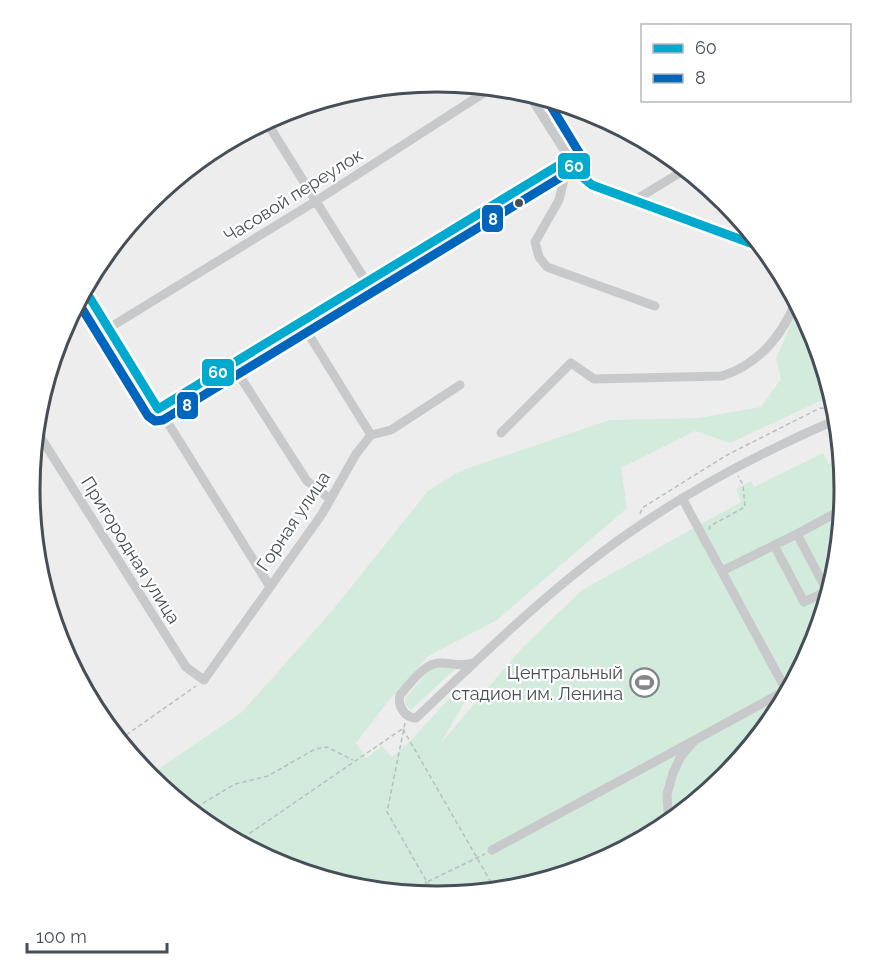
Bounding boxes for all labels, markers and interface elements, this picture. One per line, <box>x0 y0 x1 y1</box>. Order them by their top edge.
legend <box>641 24 851 102</box>
text: 60 <box>695 37 717 58</box>
text: 8 <box>695 67 706 88</box>
street label: Часовой переулок <box>220 144 366 246</box>
line badge: 60 <box>557 152 591 180</box>
text: 60 <box>564 157 584 176</box>
unlabelled marker <box>513 197 525 209</box>
line badge: 8 <box>481 204 504 233</box>
text: 8 <box>488 210 498 229</box>
line badge: 60 <box>201 358 235 387</box>
text: 60 <box>208 363 228 382</box>
line badge: 8 <box>176 391 199 420</box>
text: 8 <box>182 396 192 415</box>
street label: Горная улица <box>252 467 334 575</box>
street label: Пригородная улица <box>77 473 185 627</box>
place label: Центральный стадион им. Ленина <box>451 662 623 704</box>
sports icon: Центральный стадион им. Ленина <box>628 666 660 698</box>
scale bar <box>27 916 166 954</box>
text: 100 m <box>36 926 87 947</box>

